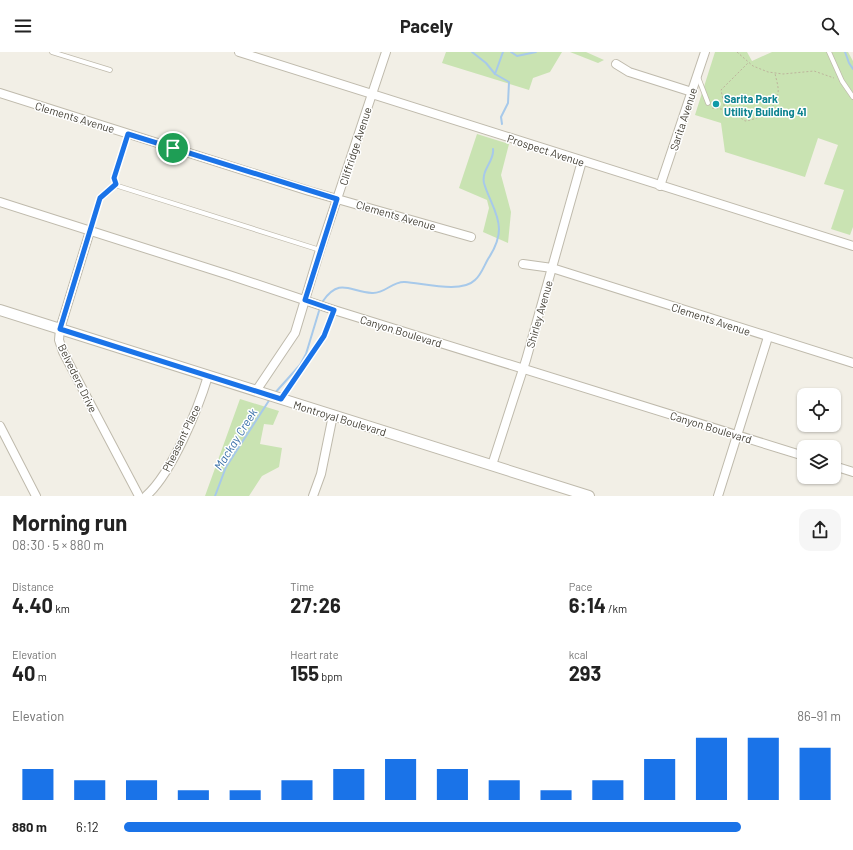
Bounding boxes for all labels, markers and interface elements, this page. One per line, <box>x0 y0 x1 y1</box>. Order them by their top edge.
icon: menu <box>12 15 34 37</box>
text: Pacely <box>400 15 453 37</box>
icon: search <box>819 15 841 37</box>
street label: Sarita Avenue <box>667 86 699 152</box>
place label: Sarita Park Utility Building 41 <box>724 92 807 118</box>
street label: Clements Avenue <box>34 99 116 135</box>
marker: Sarita Park Utility Building 41 <box>711 99 721 109</box>
street label: Cliffridge Avenue <box>336 105 374 187</box>
pin <box>156 131 190 165</box>
street label: Prospect Avenue <box>506 131 586 169</box>
icon: arrive <box>162 137 184 159</box>
street label: Clements Avenue <box>355 197 437 233</box>
street label: Shirley Avenue <box>523 279 555 349</box>
street label: Clements Avenue <box>670 300 752 338</box>
street label: Canyon Boulevard <box>359 312 443 350</box>
street label: Belvedere Drive <box>56 342 100 414</box>
map controls <box>797 388 841 484</box>
button: locate <box>797 388 841 432</box>
street label: Montroyal Boulevard <box>292 398 388 438</box>
street label: Pheasant Place <box>159 402 203 474</box>
water label: Mackay Creek <box>211 406 260 472</box>
street label: Canyon Boulevard <box>669 408 753 446</box>
button: layers <box>797 440 841 484</box>
text: Morning run <box>12 509 127 535</box>
button: share <box>799 509 841 551</box>
text: 08:30 · 5 × 880 m <box>12 537 104 553</box>
text: Distance <box>12 580 54 593</box>
text: Time <box>290 580 314 593</box>
text: Pace <box>569 580 592 593</box>
text: 4.40 <box>12 593 53 617</box>
text: 27:26 <box>290 593 341 617</box>
text: 6:14 <box>569 593 606 617</box>
text: km <box>53 602 70 615</box>
text: /km <box>606 602 627 615</box>
text: Elevation <box>12 648 56 661</box>
text: Heart rate <box>290 648 339 661</box>
text: kcal <box>569 648 588 661</box>
text: 40 <box>12 661 36 685</box>
text: 155 <box>290 661 319 685</box>
text: 293 <box>569 661 601 685</box>
text: m <box>36 670 47 683</box>
text: bpm <box>319 670 342 683</box>
text: Elevation <box>12 708 64 724</box>
text: 86–91 m <box>797 708 841 724</box>
text: 880 m <box>12 819 47 835</box>
text: 6:12 <box>76 819 99 835</box>

